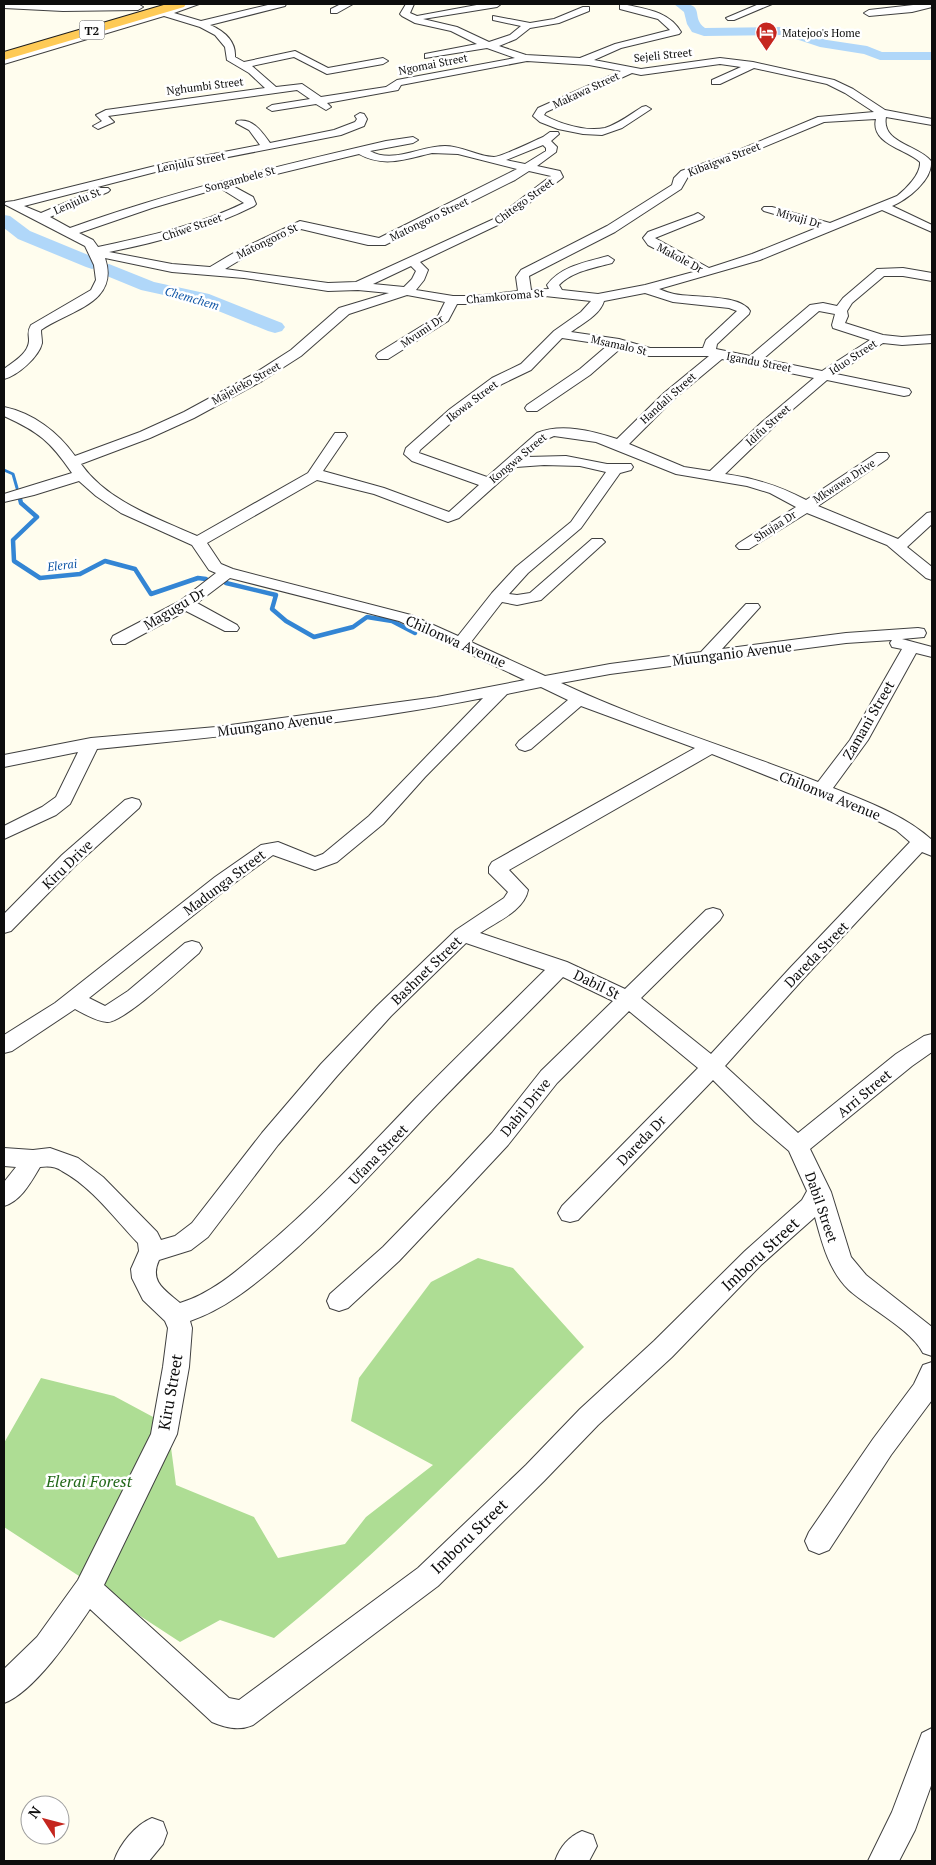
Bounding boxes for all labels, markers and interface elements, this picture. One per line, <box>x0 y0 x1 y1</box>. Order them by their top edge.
road number: T2 <box>80 20 104 40</box>
hotel icon: Matejoo's Home <box>754 21 778 52</box>
place label: Matejoo's Home <box>782 26 861 40</box>
street label: Sejeli Street <box>633 45 693 65</box>
street label: Ngomai Street <box>397 50 469 78</box>
street label: Makawa Street <box>550 68 622 112</box>
street label: Nghumbi Street <box>166 74 244 98</box>
street label: Kibaigwa Street <box>686 139 762 179</box>
street label: Lenjulu Street <box>156 149 226 175</box>
street label: Songambele St <box>203 163 277 195</box>
street label: Chitego Street <box>491 175 557 227</box>
street label: Lenjulu St <box>51 184 103 218</box>
street label: Matongoro Street <box>387 194 471 244</box>
street label: Miyuji Dr <box>775 205 824 231</box>
street label: Chiwe Street <box>160 210 224 244</box>
street label: Matongoro St <box>234 220 300 262</box>
street label: Makole Dr <box>655 240 706 276</box>
water label: Chemchem <box>163 283 221 313</box>
street label: Chamkoroma St <box>465 286 545 306</box>
street label: Mvumi Dr <box>398 311 447 350</box>
street label: Msamalo St <box>590 332 648 358</box>
street label: Iduo Street <box>826 336 880 378</box>
street label: Igandu Street <box>725 349 793 375</box>
street label: Majeleko Street <box>209 358 283 408</box>
street label: Handali Street <box>637 369 699 427</box>
street label: Ikowa Street <box>443 377 501 425</box>
street label: Idifu Street <box>743 401 793 449</box>
street label: Kongwa Street <box>486 430 550 486</box>
street label: Mkwawa Drive <box>810 455 878 506</box>
street label: Shujaa Dr <box>751 507 799 545</box>
water label: Elerai <box>45 556 78 574</box>
street label: Magugu Dr <box>140 582 209 634</box>
street label: Chilonwa Avenue <box>403 610 509 672</box>
street label: Muunganio Avenue <box>671 636 793 670</box>
street label: Zamani Street <box>838 676 899 763</box>
street label: Muungano Avenue <box>216 708 334 740</box>
street label: Chilonwa Avenue <box>776 766 884 824</box>
street label: Kiru Drive <box>38 835 96 893</box>
street label: Madunga Street <box>179 844 270 919</box>
street label: Dareda Street <box>780 916 853 991</box>
street label: Bashnet Street <box>387 931 466 1009</box>
street label: Dabil St <box>571 965 624 1004</box>
street label: Arri Street <box>833 1064 896 1121</box>
street label: Dabil Drive <box>496 1074 554 1140</box>
street label: Dareda Dr <box>612 1110 670 1169</box>
street label: Ufana Street <box>344 1119 412 1188</box>
street label: Dabil Street <box>801 1169 843 1246</box>
street label: Imboru Street <box>716 1212 804 1296</box>
street label: Kiru Street <box>152 1352 188 1432</box>
park label: Elerai Forest <box>45 1470 133 1492</box>
street label: Imboru Street <box>426 1494 512 1578</box>
north arrow <box>20 1795 70 1845</box>
text: N <box>23 1802 45 1822</box>

